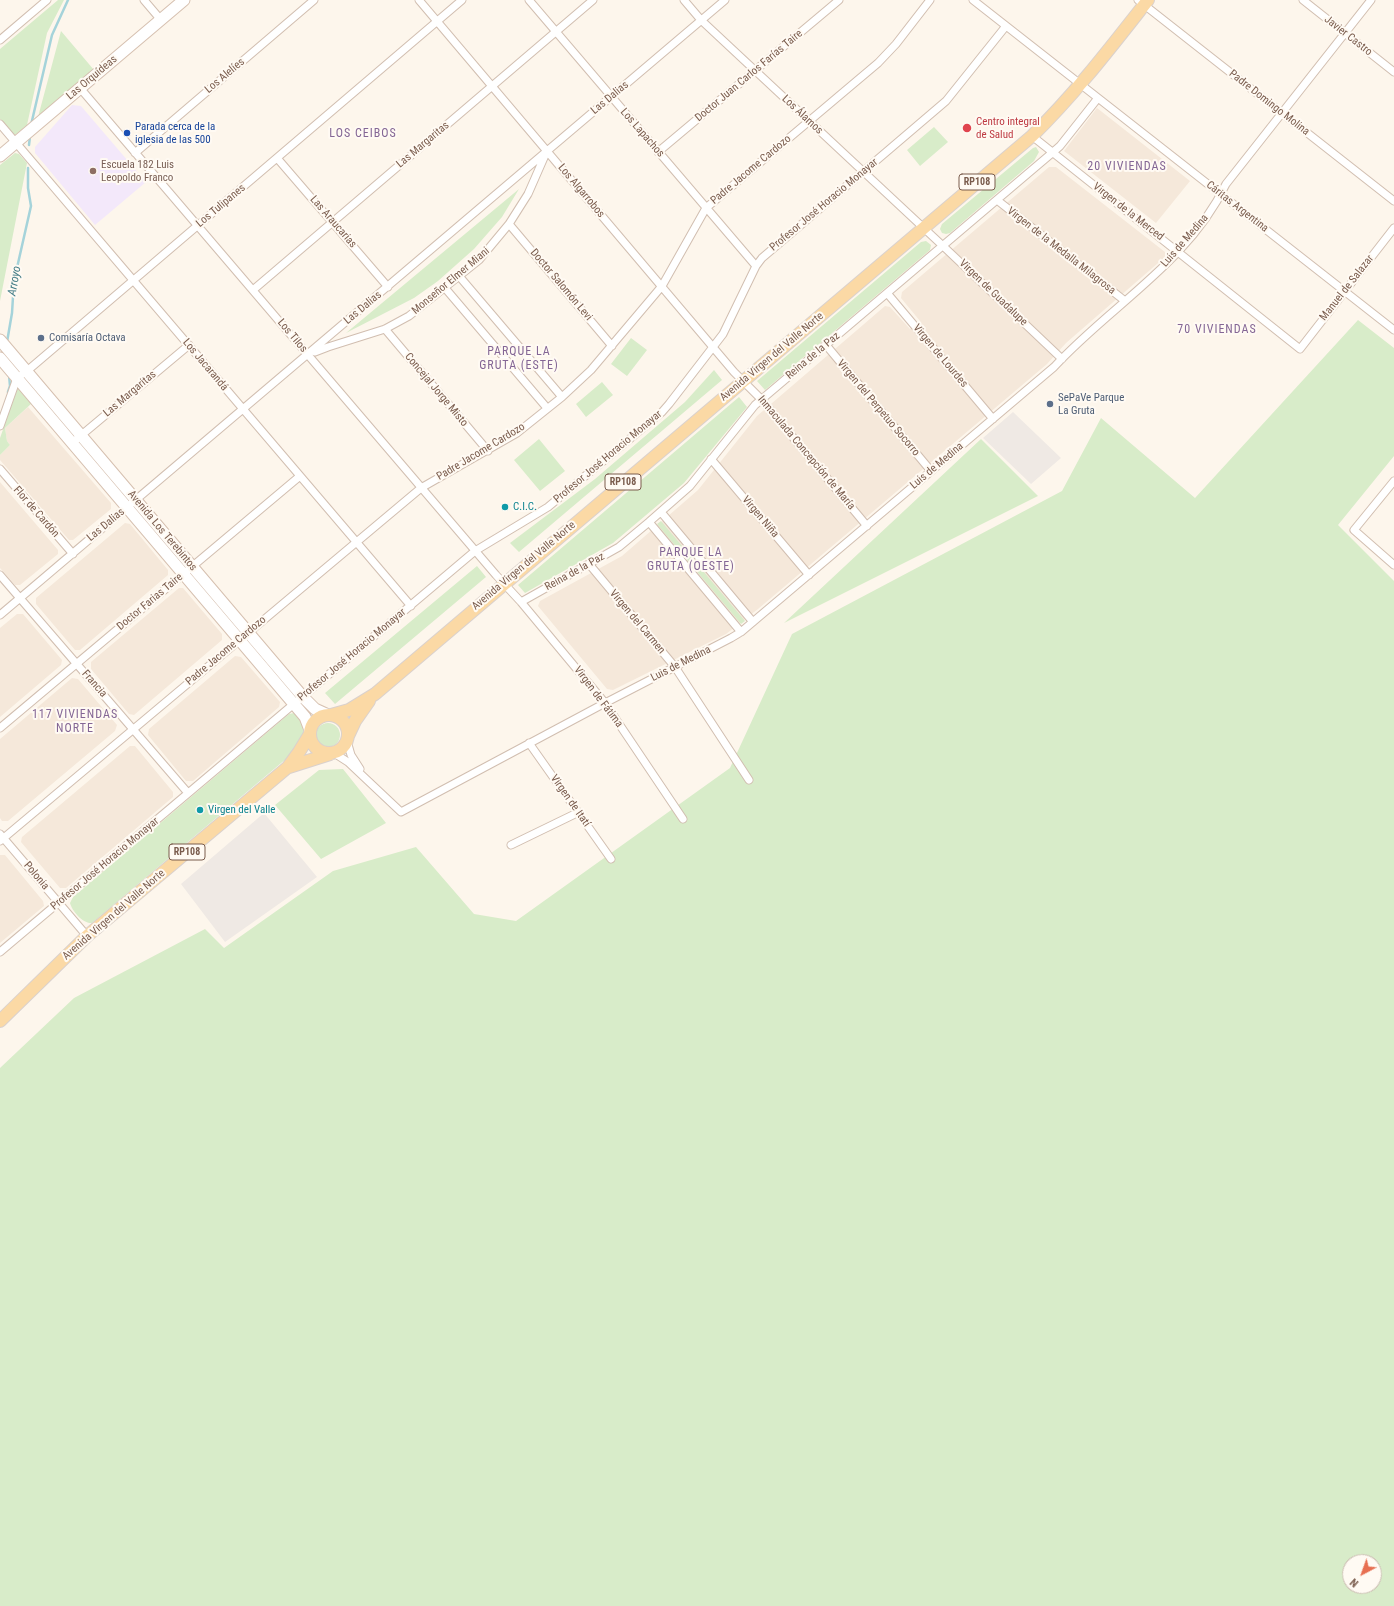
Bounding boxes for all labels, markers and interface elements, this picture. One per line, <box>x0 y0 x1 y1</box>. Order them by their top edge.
street label: Javier Castro <box>1321 13 1375 59</box>
street label: Doctor Juan Carlos Farías Taire <box>693 27 805 125</box>
street label: Las Orquídeas <box>64 53 120 103</box>
street label: Los Alelíes <box>203 56 247 96</box>
street label: Padre Domingo Molina <box>1226 67 1312 139</box>
street label: Las Dalias <box>589 79 631 117</box>
street label: Los Álamos <box>779 93 825 137</box>
street label: Los Lapachos <box>617 106 667 160</box>
place label: Centro integral de Salud <box>976 115 1040 141</box>
street label: Las Margaritas <box>394 119 452 171</box>
place label: Parada cerca de la iglesia de las 500 <box>135 120 215 146</box>
marker: Centro integral de Salud <box>961 122 973 134</box>
district label: LOS CEIBOS <box>329 127 397 141</box>
marker: Parada cerca de la iglesia de las 500 <box>122 128 132 138</box>
street label: Padre Jacome Cardozo <box>708 133 794 207</box>
street label: Profesor José Horacio Monayar <box>767 156 881 254</box>
place label: Escuela 182 Luis Leopoldo Franco <box>101 158 174 184</box>
district label: 20 VIVIENDAS <box>1087 160 1167 174</box>
street label: Los Algarrobos <box>555 162 607 220</box>
marker: Escuela 182 Luis Leopoldo Franco <box>88 166 98 176</box>
road number: RP108 <box>959 174 995 190</box>
street label: Cáritas Argentina <box>1203 179 1271 235</box>
street label: Virgen de la Merced <box>1090 180 1166 244</box>
street label: Los Tulipanes <box>194 182 248 230</box>
street label: Las Araucarias <box>307 193 359 251</box>
street label: Virgen de la Medalla Milagrosa <box>1004 205 1118 297</box>
street label: Luis de Medina <box>1159 212 1211 270</box>
street label: Monseñor Elmer Miani <box>409 245 493 317</box>
street label: Doctor Salomón Levi <box>527 246 595 324</box>
street label: Manuel de Salazar <box>1317 253 1377 323</box>
street label: Virgen de Guadalupe <box>956 257 1030 329</box>
water label: Arroyo <box>5 265 25 297</box>
street label: Las Dalias <box>342 289 384 327</box>
street label: Avenida Virgen del Valle Norte <box>717 310 827 404</box>
street label: Los Tilos <box>274 317 310 355</box>
street label: Virgen de Lourdes <box>910 322 970 390</box>
district label: 70 VIVIENDAS <box>1177 323 1257 337</box>
street label: Reina de la Paz <box>783 330 843 382</box>
place label: Comisaría Octava <box>49 331 126 345</box>
marker: Comisaría Octava <box>36 333 46 343</box>
street label: Los Jacarandá <box>179 336 231 394</box>
district label: PARQUE LA GRUTA (ESTE) <box>479 345 559 373</box>
street label: Concejal Jorge Misto <box>401 351 471 429</box>
street label: Virgen del Perpetuo Socorro <box>834 357 922 459</box>
street label: Las Margaritas <box>101 368 159 420</box>
place label: SePaVe Parque La Gruta <box>1058 391 1124 417</box>
street label: Inmaculada Concepción de María <box>754 393 858 513</box>
marker: SePaVe Parque La Gruta <box>1045 399 1055 409</box>
street label: Profesor José Horacio Monayar <box>551 408 665 506</box>
street label: Padre Jacome Cardozo <box>434 420 528 484</box>
street label: Luis de Medina <box>908 440 966 492</box>
road number: RP108 <box>605 474 641 490</box>
street label: Flor de Cardón <box>10 484 62 540</box>
street label: Avenida Los Terebintos <box>124 488 200 574</box>
street label: Virgen Niña <box>739 493 781 541</box>
place label: C.I.C. <box>513 500 537 514</box>
marker: C.I.C. <box>500 502 510 512</box>
street label: Las Dalias <box>85 506 127 544</box>
street label: Avenida Virgen del Valle Norte <box>469 519 579 613</box>
district label: PARQUE LA GRUTA (OESTE) <box>647 546 735 574</box>
street label: Reina de la Paz <box>543 550 607 594</box>
street label: Doctor Farias Taire <box>114 571 186 633</box>
street label: Virgen del Carmen <box>606 587 668 657</box>
street label: Profesor José Horacio Monayar <box>295 606 409 704</box>
street label: Padre Jacome Cardozo <box>183 614 269 688</box>
street label: Luis de Medina <box>649 643 713 685</box>
street label: Virgen de Fátima <box>571 664 625 730</box>
street label: Francia <box>79 668 109 700</box>
district label: 117 VIVIENDAS NORTE <box>32 708 118 736</box>
street label: Virgen de Itatí <box>547 772 593 830</box>
place label: Virgen del Valle <box>208 803 275 817</box>
marker: Virgen del Valle <box>195 805 205 815</box>
street label: Profesor José Horacio Monayar <box>48 815 162 913</box>
road number: RP108 <box>169 844 205 860</box>
street label: Polonia <box>20 859 52 893</box>
street label: Avenida Virgen del Valle Norte <box>60 867 168 963</box>
north arrow <box>1342 1554 1382 1594</box>
text: N <box>1348 1576 1361 1590</box>

